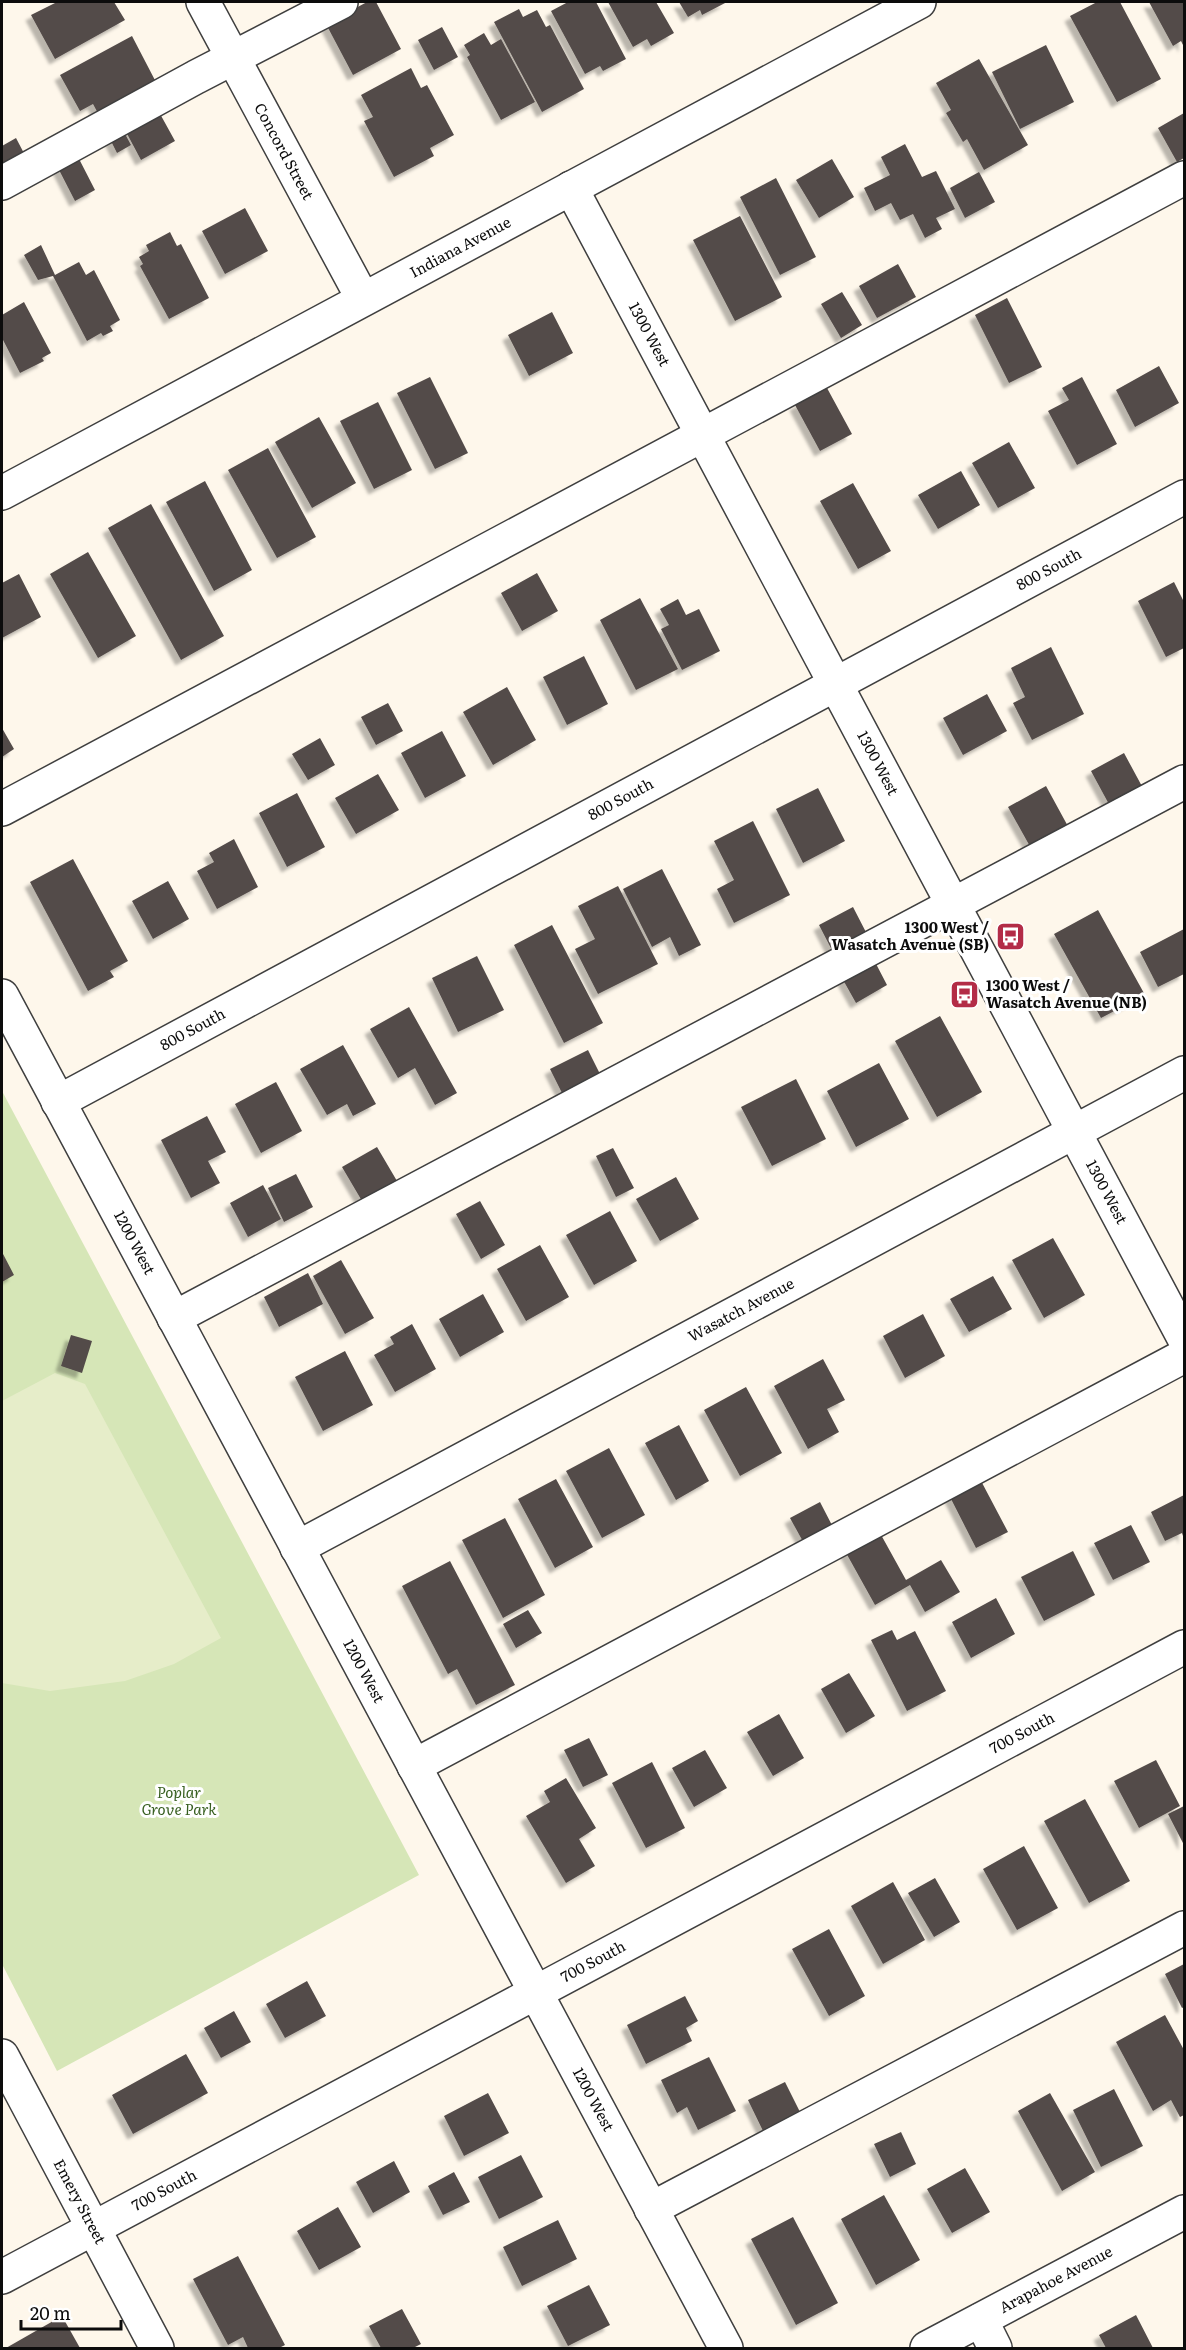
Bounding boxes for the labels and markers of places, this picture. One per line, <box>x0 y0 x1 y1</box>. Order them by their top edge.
place label: 1300 West / Wasatch Avenue (SB) <box>831 915 989 955</box>
bus stop icon: 1300 West / Wasatch Avenue (SB) <box>994 921 1026 953</box>
place label: 1300 West / Wasatch Avenue (NB) <box>986 973 1147 1013</box>
bus stop icon: 1300 West / Wasatch Avenue (NB) <box>949 979 981 1011</box>

